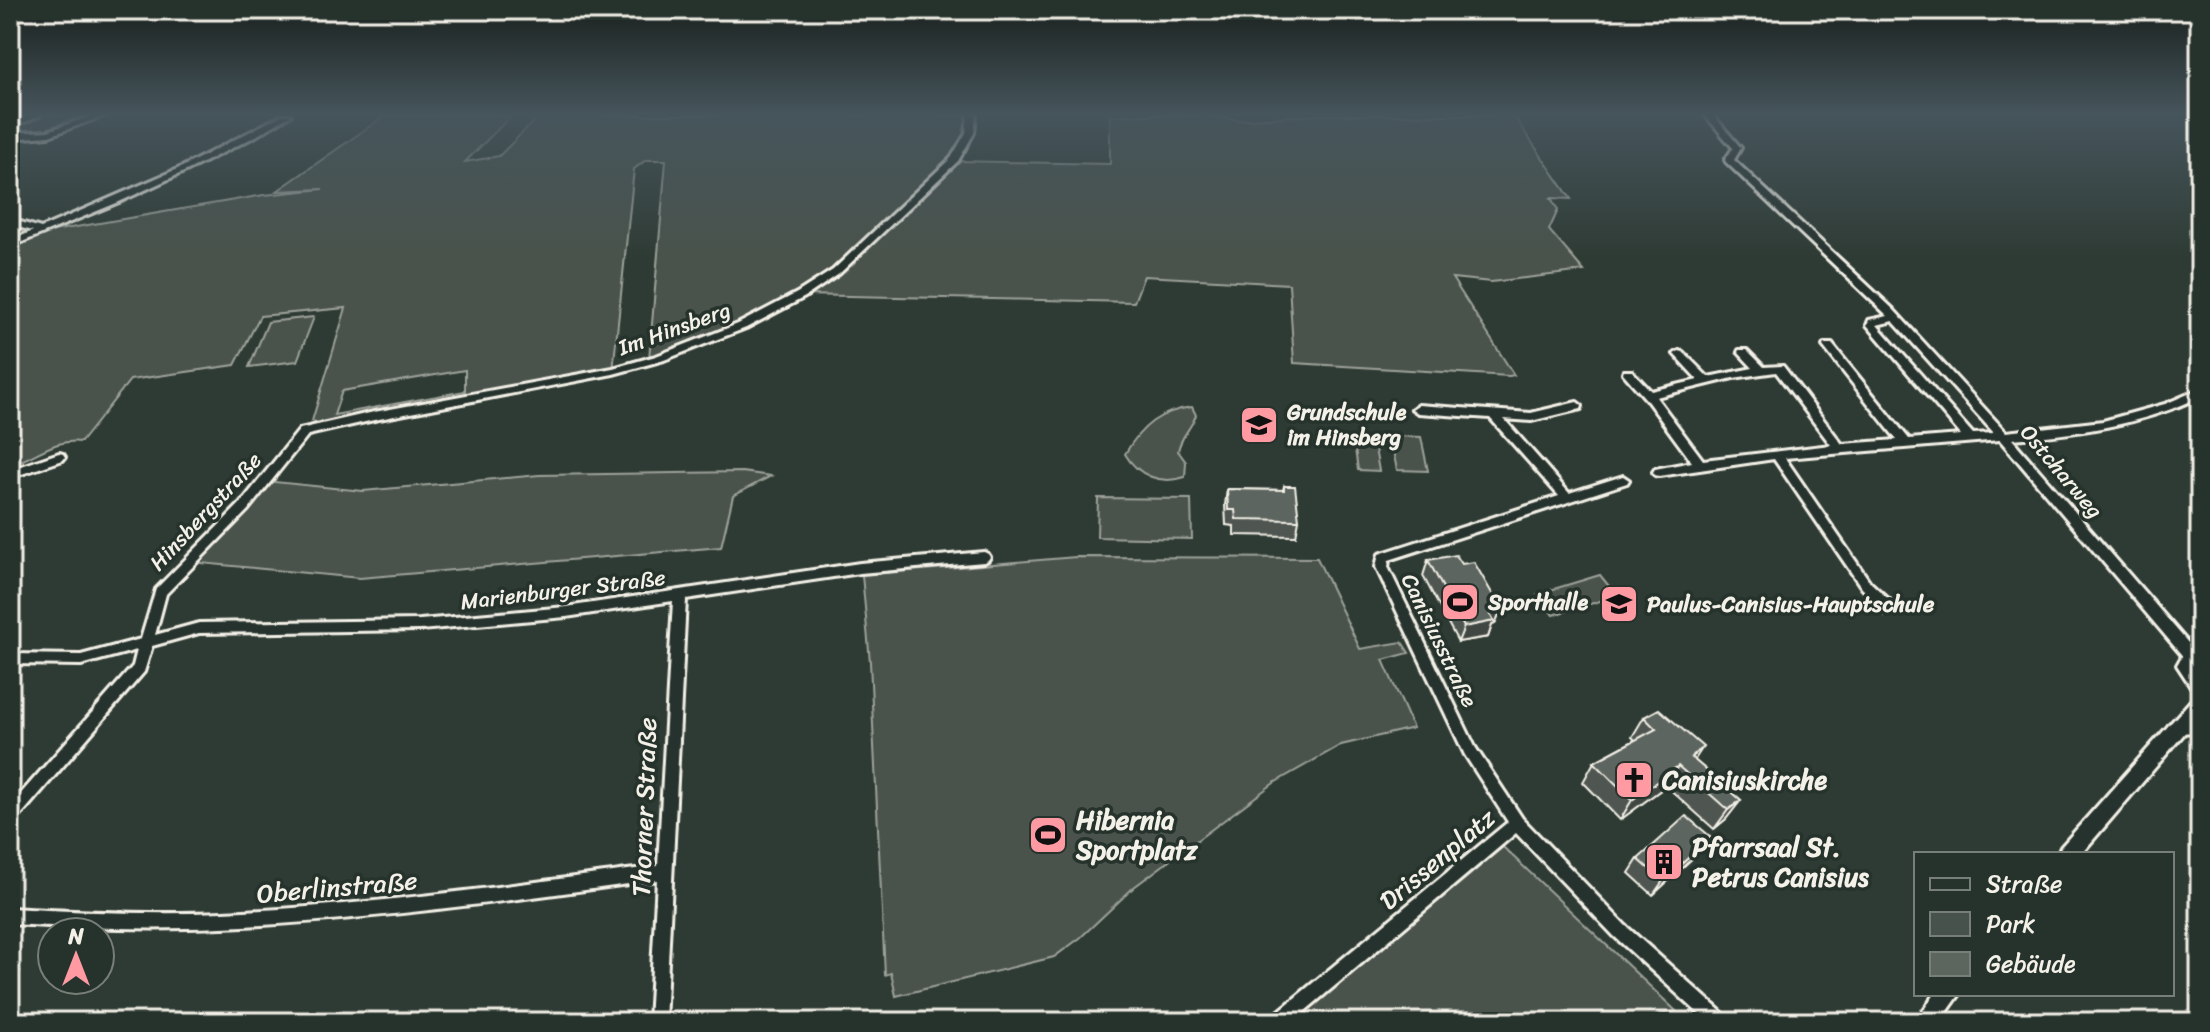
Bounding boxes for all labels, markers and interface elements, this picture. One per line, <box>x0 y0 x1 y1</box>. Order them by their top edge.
street label: Im Hinsberg <box>611 290 736 367</box>
place label: Grundschule im Hinsberg <box>1286 393 1407 457</box>
school or university icon: Grundschule im Hinsberg <box>1238 404 1280 446</box>
street label: Ostcharweg <box>2010 415 2113 528</box>
street label: Hinsbergstraße <box>139 442 271 580</box>
street label: Marienburger Straße <box>458 558 668 621</box>
street label: Canisiusstraße <box>1390 566 1489 714</box>
sports icon: Sporthalle <box>1439 581 1481 623</box>
place label: Sporthalle <box>1487 583 1589 622</box>
school or university icon: Paulus-Canisius-Hauptschule <box>1598 583 1640 625</box>
place label: Paulus-Canisius-Hauptschule <box>1647 585 1935 624</box>
street label: Thorner Straße <box>618 716 670 898</box>
place label: Canisiuskirche <box>1661 757 1827 803</box>
church icon: Canisiuskirche <box>1613 759 1655 801</box>
street label: Drissenplatz <box>1368 796 1506 922</box>
place label: Hibernia Sportplatz <box>1075 797 1199 873</box>
sports icon: Hibernia Sportplatz <box>1027 814 1069 856</box>
place label: Pfarrsaal St. Petrus Canisius <box>1692 824 1870 900</box>
building icon: Pfarrsaal St. Petrus Canisius <box>1643 841 1685 883</box>
legend <box>1914 852 2174 996</box>
street label: Oberlinstraße <box>255 857 419 917</box>
text: Straße <box>1986 863 2062 905</box>
text: Park <box>1986 903 2035 945</box>
north arrow <box>36 916 116 996</box>
text: N <box>67 917 84 956</box>
text: Gebäude <box>1986 943 2076 985</box>

